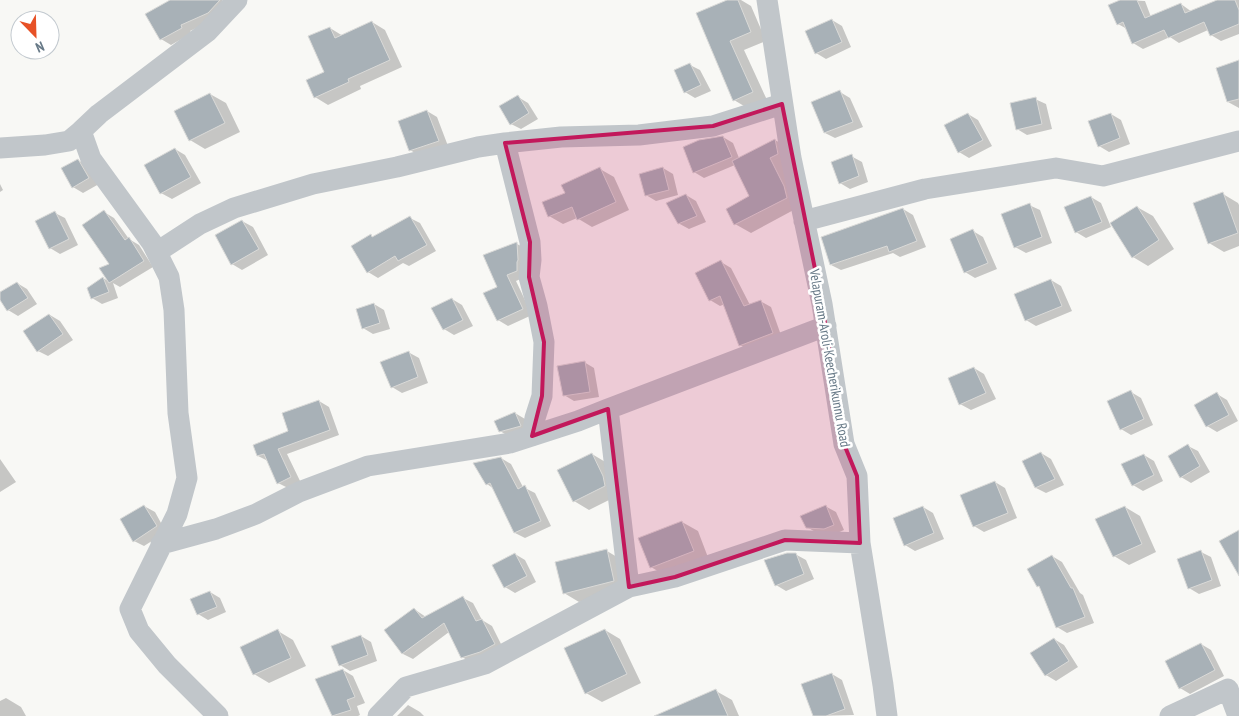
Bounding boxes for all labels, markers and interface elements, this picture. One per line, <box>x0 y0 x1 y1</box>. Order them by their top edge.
north arrow <box>10 10 60 60</box>
text: N <box>33 37 47 57</box>
street label: Velapuram-Aroli-Keecherikunnu Road <box>805 267 855 448</box>

